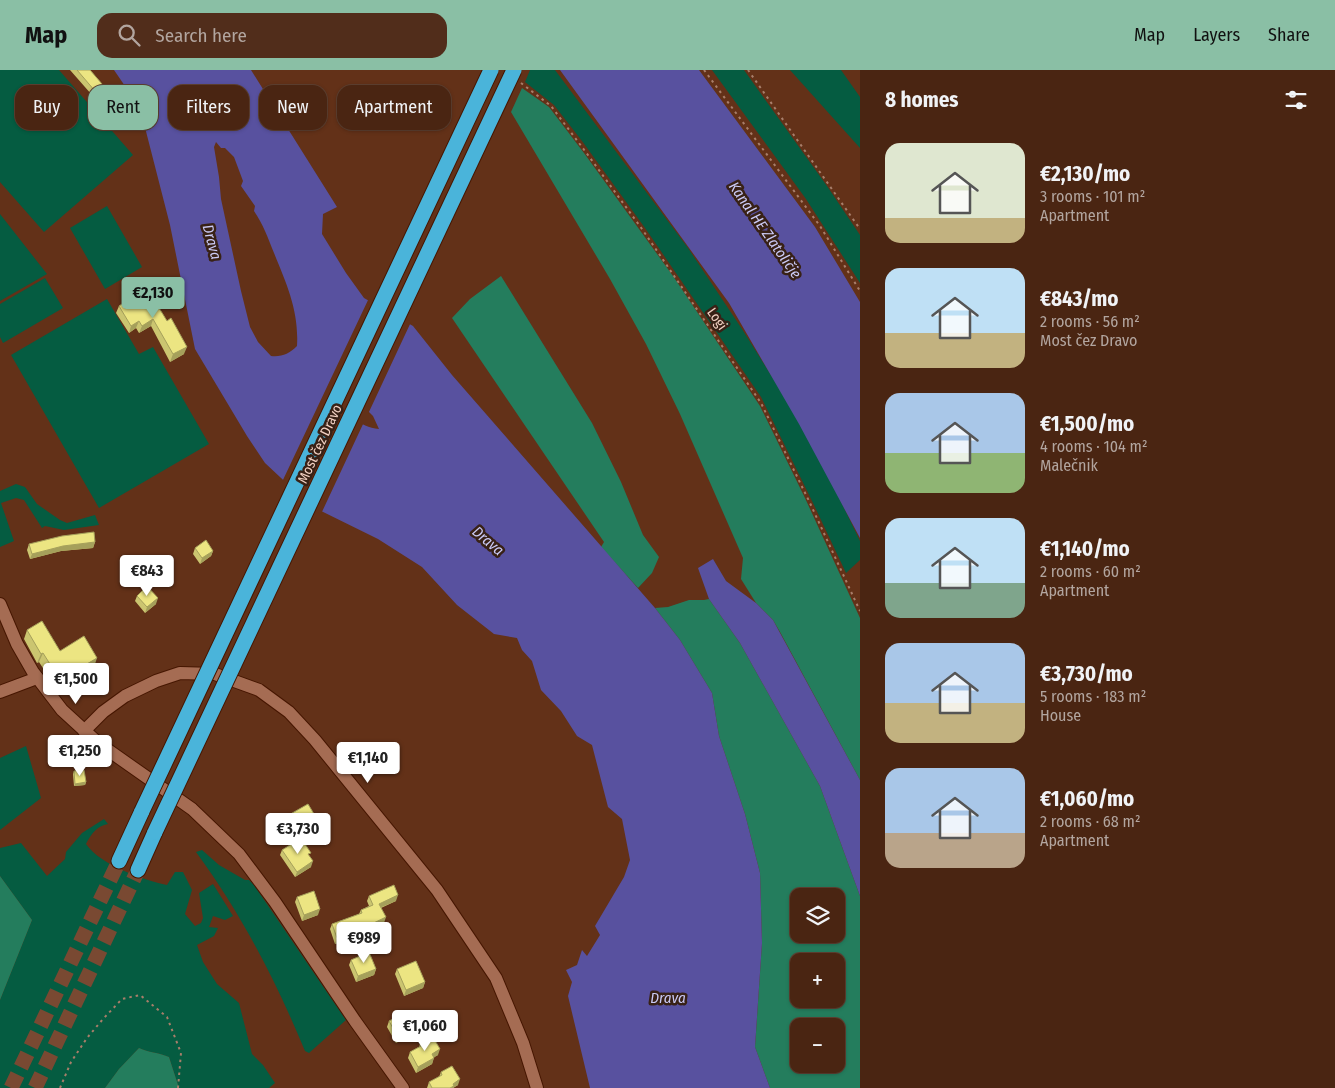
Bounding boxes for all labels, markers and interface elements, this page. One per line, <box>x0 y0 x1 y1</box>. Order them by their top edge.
search box <box>97 13 447 58</box>
text: Map <box>25 21 67 49</box>
icon: search <box>115 21 143 49</box>
text: Search here <box>155 24 247 47</box>
text: Map <box>1134 24 1165 46</box>
text: Layers <box>1193 24 1240 46</box>
text: Share <box>1268 24 1310 46</box>
chip: Buy <box>15 85 78 130</box>
chip: Rent <box>88 85 158 130</box>
chip: Filters <box>168 85 249 130</box>
chip: New <box>259 85 327 130</box>
chip: Apartment <box>337 85 451 130</box>
icon: filters <box>1282 86 1310 114</box>
text: 8 homes <box>885 87 959 113</box>
text: €2,130/mo <box>1040 161 1130 187</box>
icon: home <box>925 163 985 223</box>
water label: Kanal HE Zlatoličje <box>725 178 805 282</box>
text: 3 rooms · 101 m² <box>1040 187 1145 206</box>
text: Apartment <box>1040 206 1109 225</box>
water label: Drava <box>199 222 225 262</box>
pin: €2,130 <box>112 276 194 319</box>
text: €2,130 <box>133 283 173 302</box>
text: €843/mo <box>1040 286 1119 312</box>
icon: home <box>925 288 985 348</box>
street label: Logi <box>703 305 731 333</box>
text: 2 rooms · 56 m² <box>1040 312 1140 331</box>
text: Most čez Dravo <box>1040 331 1138 350</box>
street label: Most čez Dravo <box>294 402 346 486</box>
text: €1,500/mo <box>1040 411 1134 437</box>
icon: home <box>925 413 985 473</box>
text: 4 rooms · 104 m² <box>1040 437 1148 456</box>
text: Malečnik <box>1040 456 1098 475</box>
water label: Drava <box>469 523 508 559</box>
text: €1,140/mo <box>1040 536 1130 562</box>
icon: home <box>925 538 985 598</box>
pin: €843 <box>117 554 177 597</box>
text: €843 <box>131 561 163 580</box>
text: 2 rooms · 60 m² <box>1040 562 1141 581</box>
text: Apartment <box>1040 581 1109 600</box>
text: €3,730/mo <box>1040 661 1133 687</box>
pin: €1,500 <box>35 662 117 705</box>
icon: home <box>925 663 985 723</box>
text: €1,500 <box>54 669 98 688</box>
text: 5 rooms · 183 m² <box>1040 687 1146 706</box>
text: House <box>1040 706 1081 725</box>
pin: €1,250 <box>39 734 121 777</box>
text: €1,250 <box>59 741 101 760</box>
pin: €1,140 <box>327 742 409 784</box>
text: €1,140 <box>348 748 388 767</box>
text: €1,060/mo <box>1040 786 1134 812</box>
icon: home <box>925 788 985 848</box>
pin: €3,730 <box>257 812 339 855</box>
text: 2 rooms · 68 m² <box>1040 812 1141 831</box>
text: €3,730 <box>277 819 319 838</box>
text: Apartment <box>1040 831 1109 850</box>
map controls <box>790 888 845 1073</box>
button: layers <box>790 888 845 943</box>
pin: €989 <box>334 922 394 964</box>
text: €989 <box>347 928 381 947</box>
button: + <box>790 953 845 1008</box>
water label: Drava <box>650 989 686 1007</box>
pin: €1,060 <box>384 1010 466 1052</box>
text: €1,060 <box>403 1016 447 1035</box>
button: − <box>790 1018 845 1073</box>

